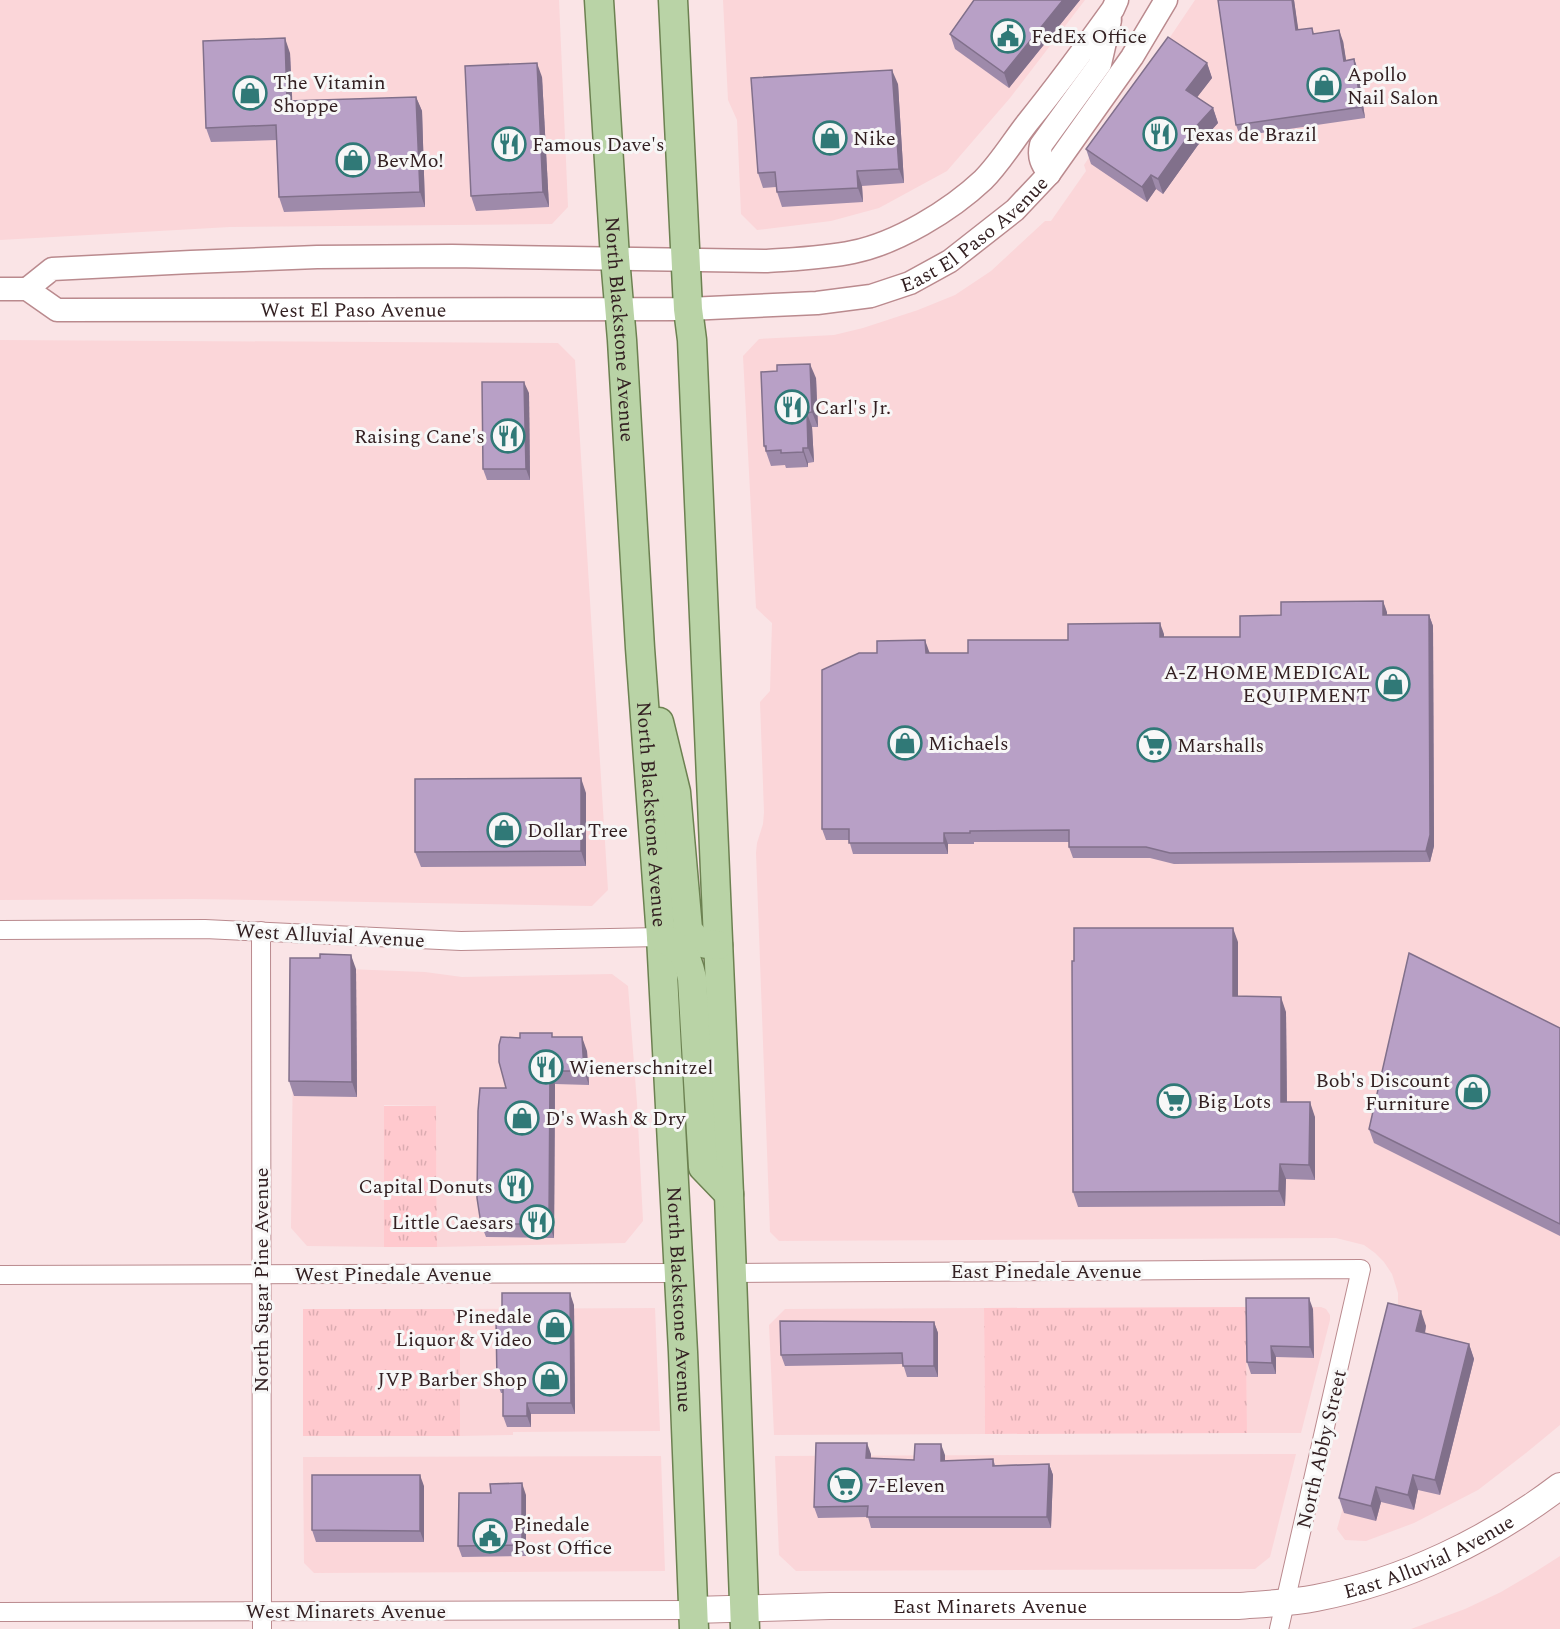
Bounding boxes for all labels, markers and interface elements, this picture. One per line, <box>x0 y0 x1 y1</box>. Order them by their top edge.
public building icon: FedEx Office <box>990 18 1026 54</box>
place label: FedEx Office <box>1031 22 1147 52</box>
place label: Apollo Nail Salon <box>1347 60 1439 113</box>
shop icon: Apollo Nail Salon <box>1306 67 1342 103</box>
place label: The Vitamin Shoppe <box>273 68 386 121</box>
shop icon: The Vitamin Shoppe <box>232 75 268 111</box>
restaurant icon: Texas de Brazil <box>1142 116 1178 152</box>
shop icon: Nike <box>812 120 848 156</box>
place label: Texas de Brazil <box>1183 120 1317 150</box>
place label: Nike <box>853 124 896 154</box>
restaurant icon: Famous Dave's <box>491 126 527 162</box>
place label: Famous Dave's <box>532 130 665 160</box>
shop icon: BevMo! <box>335 142 371 178</box>
place label: BevMo! <box>376 146 444 176</box>
street label: East El Paso Avenue <box>897 170 1056 301</box>
street label: North Blackstone Avenue <box>596 216 642 443</box>
street label: West El Paso Avenue <box>260 295 446 326</box>
restaurant icon: Carl's Jr. <box>774 389 810 425</box>
place label: Carl's Jr. <box>815 393 891 423</box>
restaurant icon: Raising Cane's <box>490 418 526 454</box>
place label: Raising Cane's <box>354 422 485 452</box>
place label: A-Z HOME MEDICAL EQUIPMENT <box>1164 658 1370 711</box>
shop icon: A-Z HOME MEDICAL EQUIPMENT <box>1375 666 1411 702</box>
street label: North Blackstone Avenue <box>628 700 674 928</box>
shop icon: Michaels <box>887 725 923 761</box>
supermarket icon: Marshalls <box>1136 727 1172 763</box>
place label: Michaels <box>928 729 1009 759</box>
place label: Marshalls <box>1177 731 1264 761</box>
shop icon: Dollar Tree <box>486 812 522 848</box>
place label: Dollar Tree <box>527 816 628 846</box>
street label: West Alluvial Avenue <box>234 916 425 956</box>
restaurant icon: Wienerschnitzel <box>528 1049 564 1085</box>
place label: Wienerschnitzel <box>569 1053 713 1083</box>
place label: Bob's Discount Furniture <box>1315 1066 1450 1119</box>
shop icon: Bob's Discount Furniture <box>1455 1074 1491 1110</box>
supermarket icon: Big Lots <box>1156 1083 1192 1119</box>
place label: Big Lots <box>1197 1087 1272 1117</box>
shop icon: D's Wash & Dry <box>504 1100 540 1136</box>
place label: D's Wash & Dry <box>545 1104 687 1134</box>
street label: North Sugar Pine Avenue <box>247 1167 277 1393</box>
restaurant icon: Capital Donuts <box>498 1168 534 1204</box>
place label: Capital Donuts <box>359 1172 493 1202</box>
street label: North Blackstone Avenue <box>658 1186 699 1413</box>
restaurant icon: Little Caesars <box>519 1204 555 1240</box>
place label: Little Caesars <box>391 1208 514 1238</box>
street label: East Pinedale Avenue <box>950 1257 1142 1287</box>
street label: West Pinedale Avenue <box>294 1260 492 1290</box>
place label: Pinedale Liquor & Video <box>395 1302 532 1355</box>
shop icon: Pinedale Liquor & Video <box>537 1309 573 1345</box>
shop icon: JVP Barber Shop <box>532 1361 568 1397</box>
place label: JVP Barber Shop <box>377 1365 527 1395</box>
street label: North Abby Street <box>1289 1367 1355 1532</box>
supermarket icon: 7-Eleven <box>827 1467 863 1503</box>
place label: 7-Eleven <box>868 1471 945 1501</box>
street label: East Alluvial Avenue <box>1340 1507 1520 1607</box>
place label: Pinedale Post Office <box>513 1510 612 1563</box>
public building icon: Pinedale Post Office <box>472 1518 508 1554</box>
street label: East Minarets Avenue <box>893 1592 1087 1622</box>
street label: West Minarets Avenue <box>246 1597 446 1627</box>

